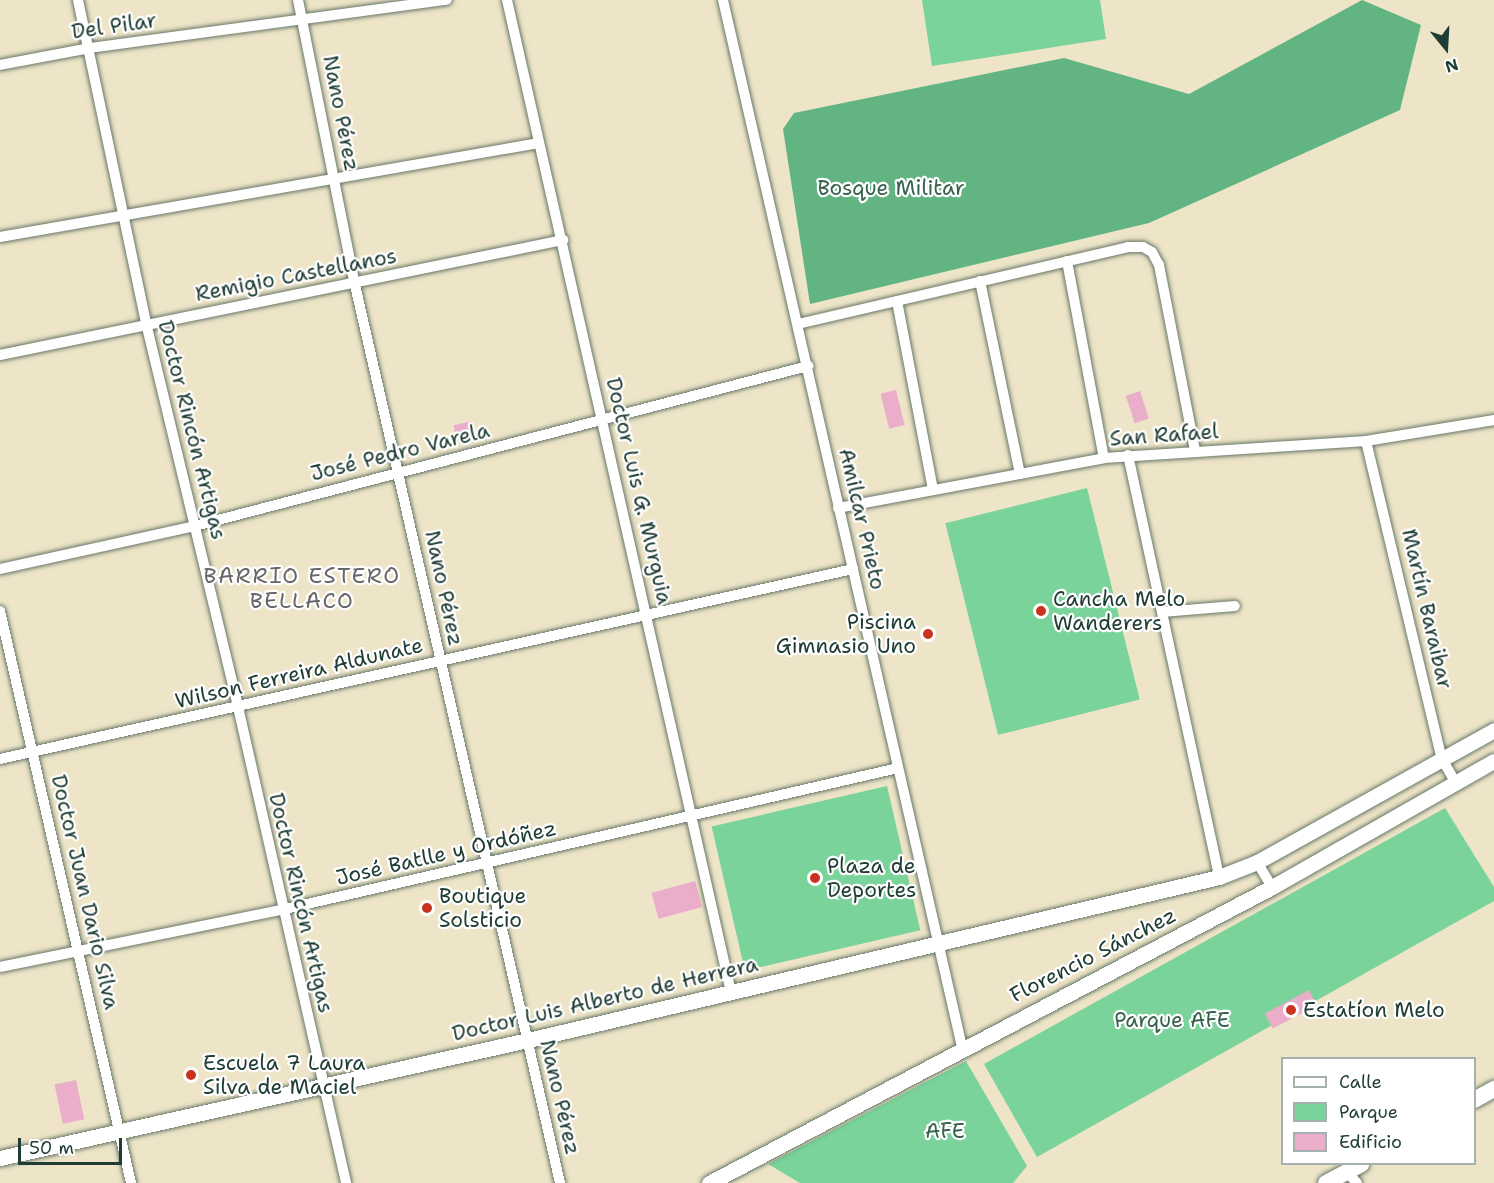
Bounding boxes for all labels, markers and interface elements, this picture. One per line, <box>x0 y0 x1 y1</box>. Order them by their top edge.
street label: Del Pilar <box>70 8 158 44</box>
north arrow <box>1416 18 1476 78</box>
street label: Nano Pérez <box>317 53 365 173</box>
text: N <box>1442 54 1461 78</box>
park label: Bosque Militar <box>817 175 965 201</box>
street label: Remigio Castellanos <box>193 243 399 307</box>
street label: Doctor Rincón Artigas <box>153 318 231 542</box>
street label: Doctor Luis G. Murguia <box>601 375 677 607</box>
street label: José Pedro Varela <box>308 418 492 486</box>
street label: San Rafael <box>1109 419 1219 451</box>
street label: Amilcar Prieto <box>833 446 891 592</box>
street label: Martín Baraibar <box>1396 526 1458 692</box>
street label: Nano Pérez <box>419 528 469 648</box>
district label: BARRIO ESTERO BELLACO <box>204 562 400 614</box>
place label: Cancha Melo Wanderers <box>1053 586 1185 636</box>
marker: Cancha Melo Wanderers <box>1034 604 1048 618</box>
place label: Piscina Gimnasio Uno <box>776 609 916 659</box>
marker: Piscina Gimnasio Uno <box>921 627 935 641</box>
street label: Wilson Ferreira Aldunate <box>173 632 425 714</box>
street label: Doctor Juan Dario Silva <box>46 772 124 1012</box>
street label: Doctor Rincón Artigas <box>263 791 339 1015</box>
street label: José Batlle y Ordóñez <box>333 815 559 891</box>
place label: Plaza de Deportes <box>827 853 916 903</box>
marker: Plaza de Deportes <box>808 871 822 885</box>
place label: Boutique Solsticio <box>439 883 526 933</box>
marker: Boutique Solsticio <box>420 901 434 915</box>
street label: Florencio Sánchez <box>1006 902 1180 1008</box>
street label: Doctor Luis Alberto de Herrera <box>450 952 760 1046</box>
place label: Estatíon Melo <box>1303 997 1445 1023</box>
marker: Estatíon Melo <box>1284 1003 1298 1017</box>
park label: Parque AFE <box>1114 1007 1230 1033</box>
street label: Nano Pérez <box>535 1037 585 1157</box>
place label: Escuela 7 Laura Silva de Maciel <box>203 1050 365 1100</box>
legend <box>1281 1057 1476 1165</box>
marker: Escuela 7 Laura Silva de Maciel <box>184 1068 198 1082</box>
text: Calle <box>1339 1070 1382 1094</box>
text: Parque <box>1339 1100 1398 1124</box>
park label: AFE <box>925 1118 965 1144</box>
scale bar <box>21 1126 124 1164</box>
text: Edificio <box>1339 1130 1402 1154</box>
text: 50 m <box>29 1136 74 1160</box>

